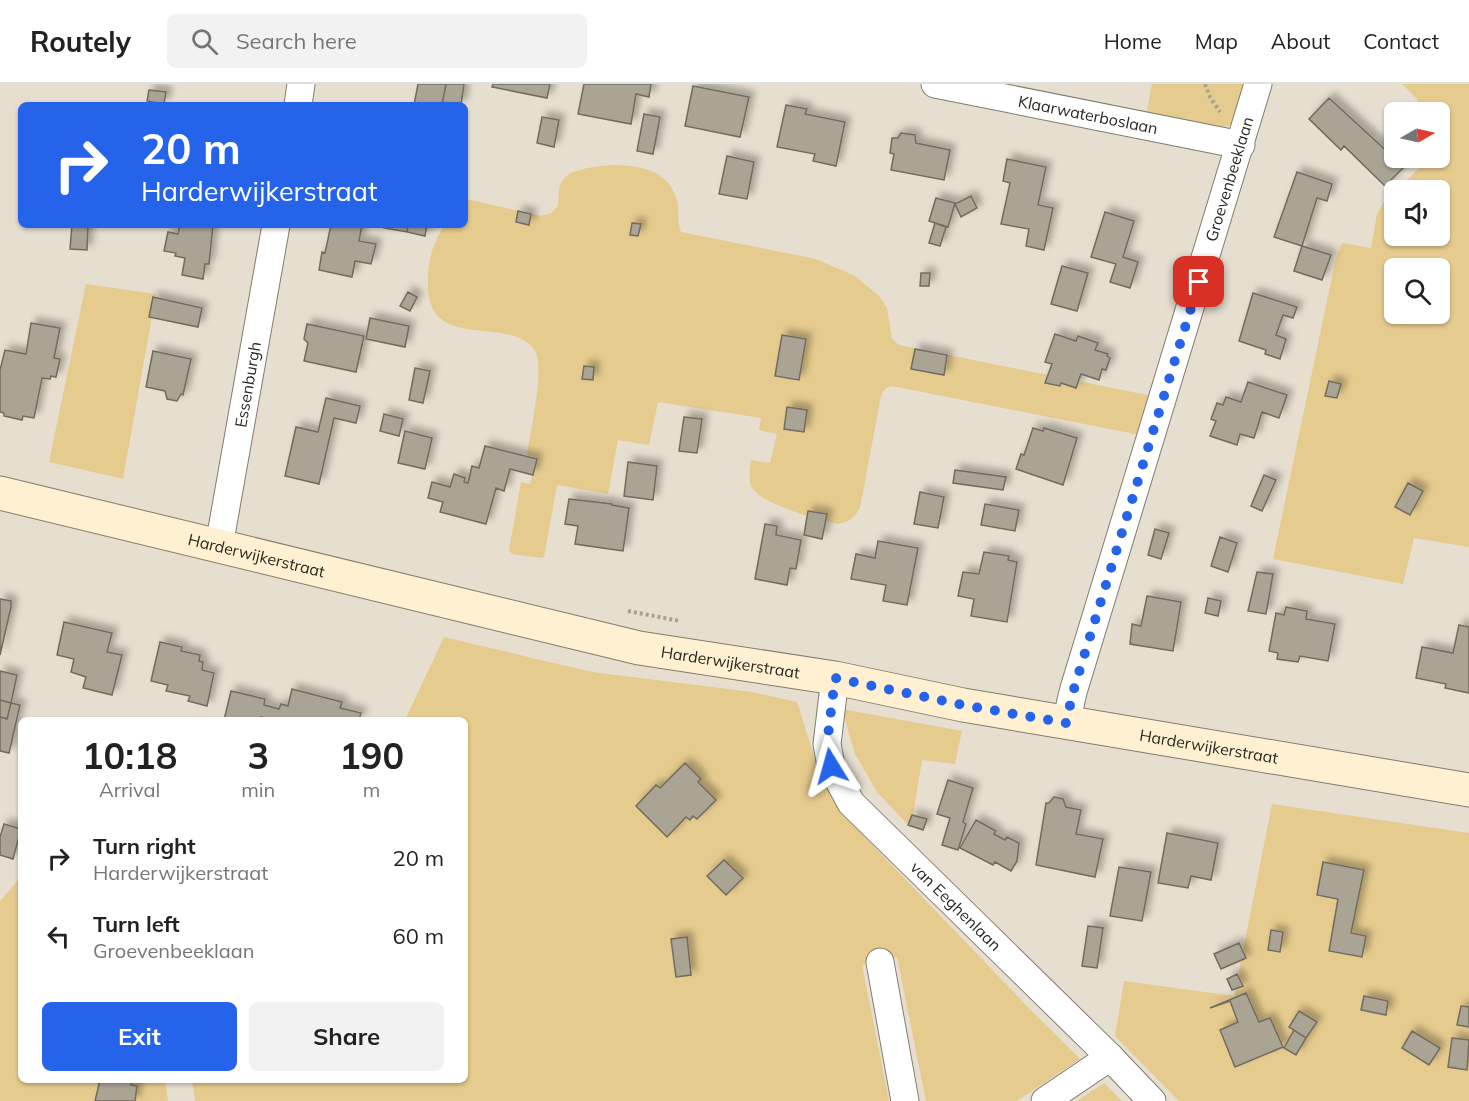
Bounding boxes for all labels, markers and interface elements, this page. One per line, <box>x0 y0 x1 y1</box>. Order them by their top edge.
search box <box>167 14 587 68</box>
text: Routely <box>30 24 131 59</box>
icon: search <box>188 25 221 58</box>
text: Search here <box>236 27 357 55</box>
text: Home <box>1104 28 1162 54</box>
text: Map <box>1195 28 1238 54</box>
text: About <box>1271 28 1330 54</box>
text: Contact <box>1363 28 1439 54</box>
street label: Klaarwaterboslaan <box>1016 91 1160 138</box>
north arrow <box>1384 102 1450 168</box>
map controls <box>1384 102 1450 324</box>
street label: Groevenbeeklaan <box>1201 114 1257 244</box>
text: 20 m <box>141 122 241 175</box>
icon: right <box>42 126 120 204</box>
text: Harderwijkerstraat <box>141 174 377 208</box>
button: sound <box>1384 180 1450 246</box>
pin <box>1173 256 1224 307</box>
button: search <box>1384 258 1450 324</box>
icon: arrive <box>1182 265 1215 298</box>
street label: Essenburgh <box>230 340 265 429</box>
street label: Harderwijkerstraat <box>186 529 327 582</box>
street label: Harderwijkerstraat <box>660 641 802 683</box>
street label: Harderwijkerstraat <box>1138 725 1280 768</box>
text: 10:18 <box>82 733 177 778</box>
text: 3 <box>247 733 269 778</box>
text: 190 <box>339 733 404 778</box>
position arrow <box>799 734 863 798</box>
text: Arrival <box>99 777 160 802</box>
text: min <box>241 777 275 802</box>
text: m <box>363 777 380 802</box>
text: Turn right <box>93 832 196 860</box>
icon: right <box>42 842 75 875</box>
text: 20 m <box>393 844 444 872</box>
street label: van Eeghenlaan <box>906 857 1006 955</box>
text: Harderwijkerstraat <box>93 860 268 885</box>
text: Turn left <box>93 910 180 938</box>
icon: left <box>42 920 75 953</box>
text: 60 m <box>393 922 444 950</box>
text: Groevenbeeklaan <box>93 938 255 963</box>
button: Exit <box>42 1002 237 1071</box>
button: Share <box>249 1002 444 1071</box>

